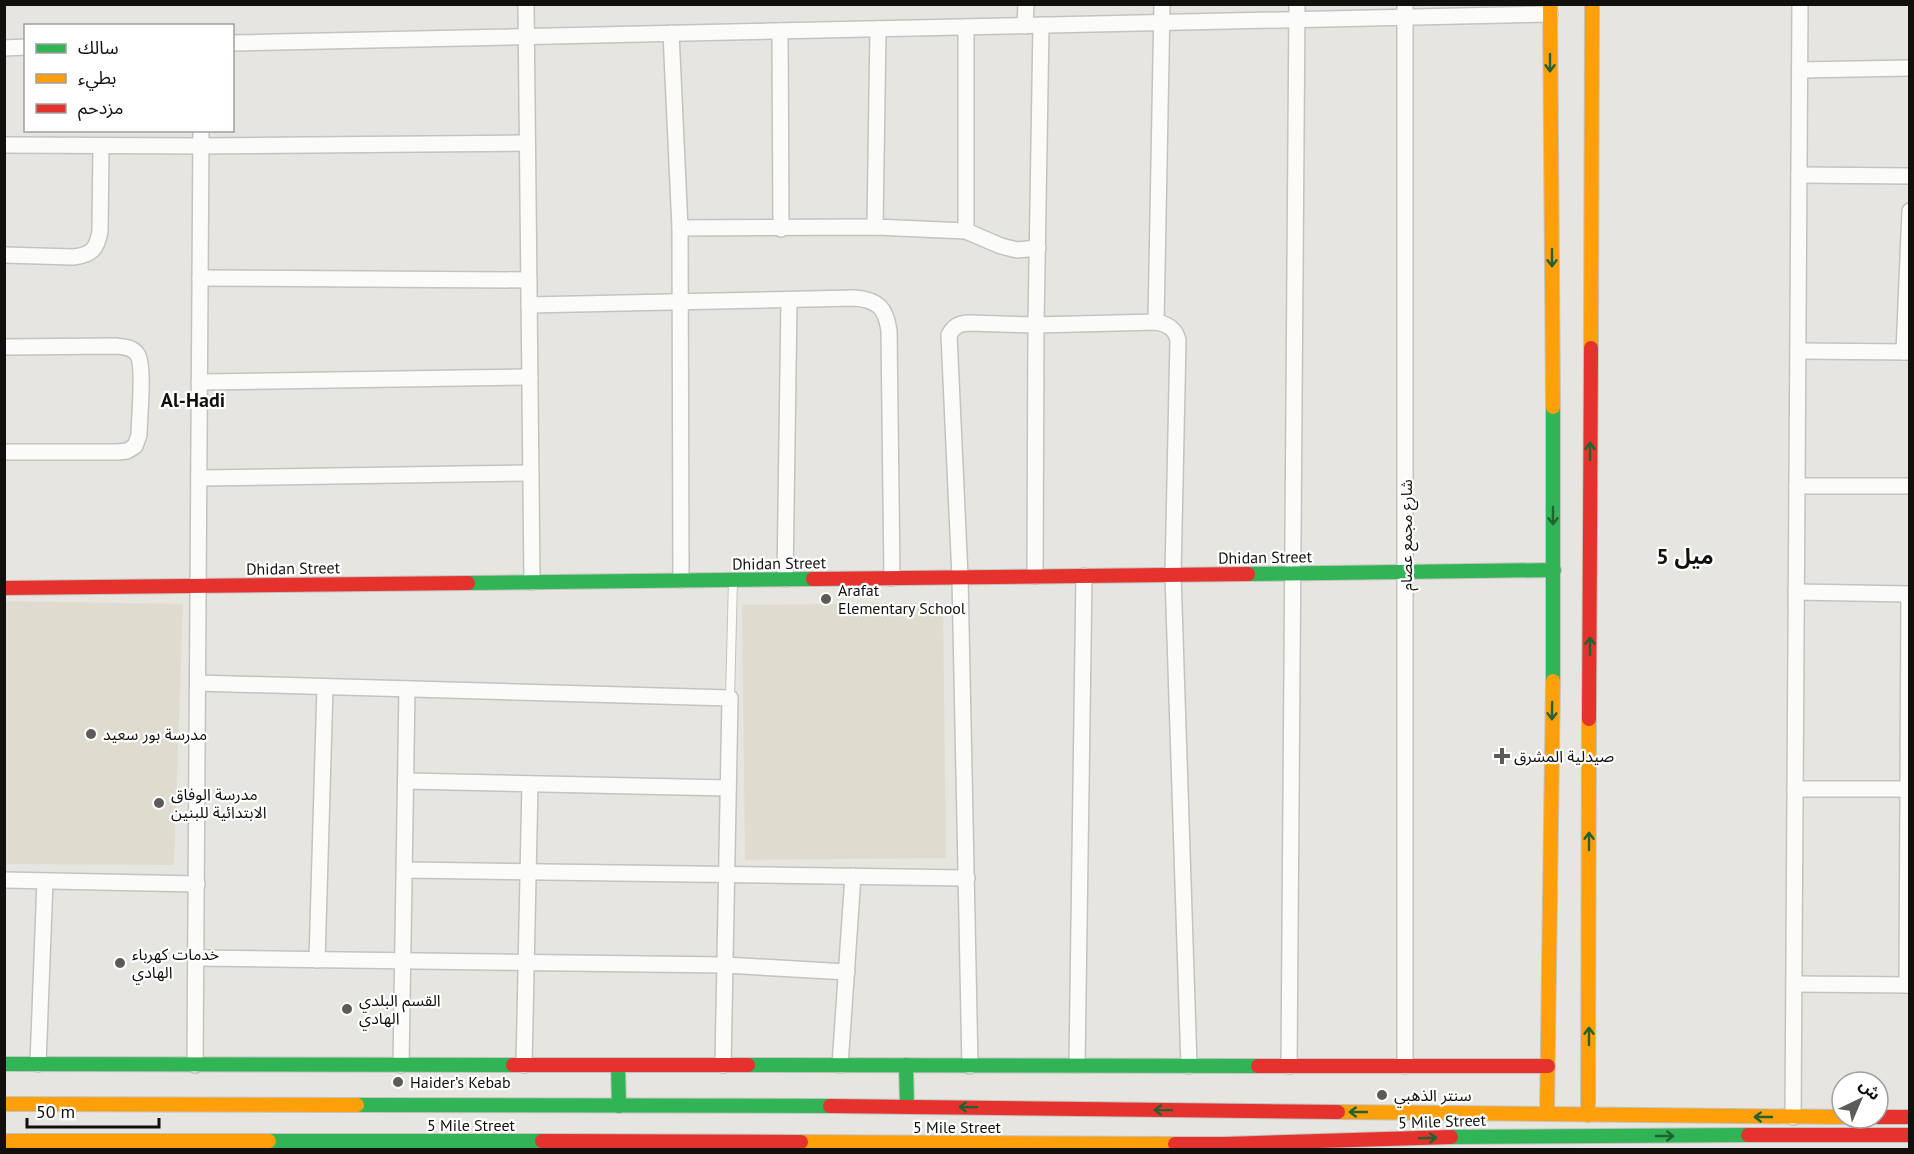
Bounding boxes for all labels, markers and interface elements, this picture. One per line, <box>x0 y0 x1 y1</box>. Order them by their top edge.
legend <box>24 24 234 132</box>
text: سالك <box>78 36 119 59</box>
one-way arrow <box>1544 52 1556 72</box>
text: بطيء <box>78 66 116 91</box>
text: مزدحم <box>78 96 123 121</box>
one-way arrow <box>1546 247 1557 267</box>
district label: Al-Hadi <box>161 387 225 413</box>
one-way arrow <box>1584 441 1596 461</box>
street label: شارع مجمع عصام <box>1396 479 1419 591</box>
one-way arrow <box>1547 505 1559 525</box>
district label: 5 ميل <box>1656 542 1714 570</box>
street label: Dhidan Street <box>1218 546 1313 568</box>
street label: Dhidan Street <box>732 552 827 574</box>
street label: Dhidan Street <box>246 557 341 579</box>
place label: Arafat Elementary School <box>838 580 966 618</box>
marker: Arafat Elementary School <box>819 592 833 606</box>
one-way arrow <box>1584 636 1596 656</box>
one-way arrow <box>1546 700 1558 720</box>
place label: مدرسة بور سعيد <box>103 724 207 744</box>
marker: مدرسة بور سعيد <box>84 727 98 741</box>
place label: صيدلية المشرق <box>1514 746 1614 766</box>
marker: صيدلية المشرق <box>1495 749 1509 763</box>
place label: مدرسة الوفاق الابتدائية للبنين <box>171 784 267 822</box>
marker: مدرسة الوفاق الابتدائية للبنين <box>152 796 166 810</box>
one-way arrow <box>1583 831 1595 851</box>
place label: خدمات كهرباء الهادي <box>132 944 219 985</box>
marker: خدمات كهرباء الهادي <box>113 956 127 970</box>
place label: القسم البلدي الهادي <box>359 990 441 1031</box>
marker: القسم البلدي الهادي <box>340 1002 354 1016</box>
one-way arrow <box>1583 1026 1595 1046</box>
north arrow <box>1830 1070 1890 1130</box>
place label: Haider’s Kebab <box>410 1072 511 1092</box>
text: ش <box>1856 1074 1885 1104</box>
marker: Haider’s Kebab <box>391 1075 405 1089</box>
place label: سنتر الذهبي <box>1394 1085 1472 1108</box>
marker: سنتر الذهبي <box>1375 1088 1389 1102</box>
scale bar <box>27 1091 159 1129</box>
text: 50 m <box>36 1100 75 1123</box>
one-way arrow <box>958 1101 978 1113</box>
one-way arrow <box>1153 1104 1173 1116</box>
one-way arrow <box>1348 1106 1368 1118</box>
street label: 5 Mile Street <box>1398 1109 1487 1133</box>
one-way arrow <box>1753 1111 1773 1123</box>
street label: 5 Mile Street <box>427 1115 516 1135</box>
street label: 5 Mile Street <box>913 1117 1002 1137</box>
one-way arrow <box>1654 1130 1674 1142</box>
one-way arrow <box>1417 1132 1437 1144</box>

